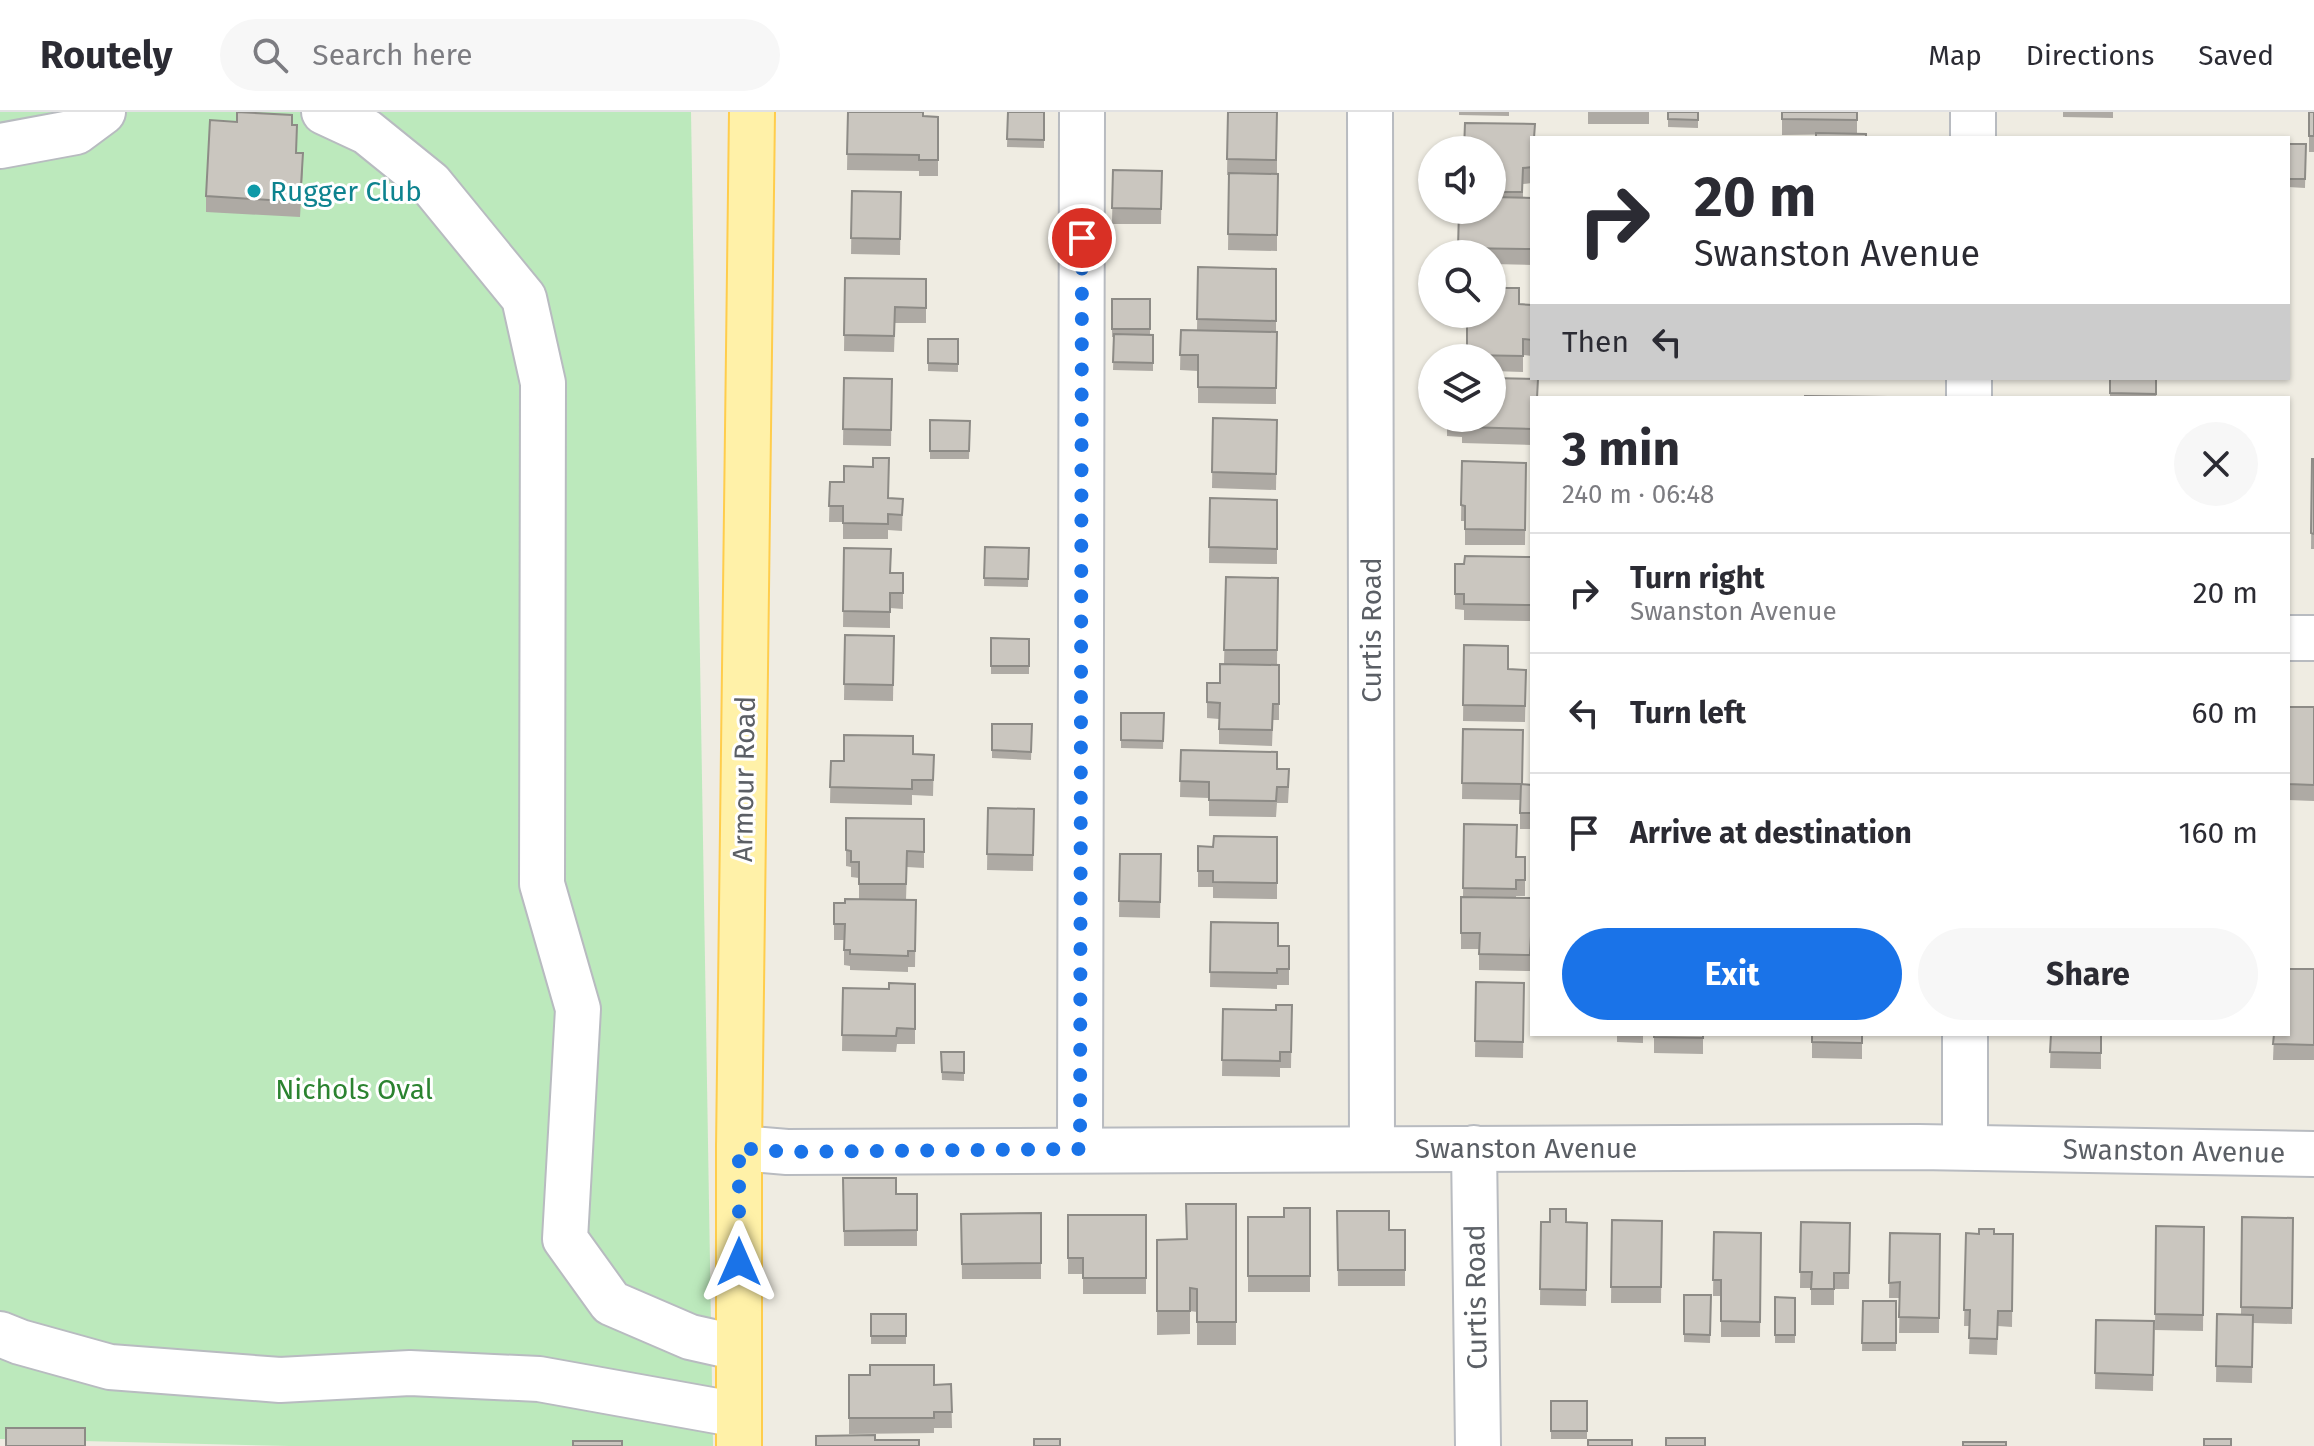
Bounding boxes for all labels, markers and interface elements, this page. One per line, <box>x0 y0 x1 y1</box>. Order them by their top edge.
search box <box>220 19 780 91</box>
text: Routely <box>40 32 172 78</box>
icon: search <box>248 33 292 77</box>
text: Search here <box>312 37 473 73</box>
text: Map <box>1928 39 1982 72</box>
text: Directions <box>2026 39 2154 72</box>
text: Saved <box>2198 39 2274 72</box>
map controls <box>1418 136 1506 432</box>
button: sound <box>1418 136 1506 224</box>
text: 20 m <box>1694 164 1816 231</box>
icon: right <box>1562 168 1666 272</box>
place label: Rugger Club <box>270 175 422 208</box>
marker: Rugger Club <box>245 182 263 200</box>
pin <box>1048 204 1116 272</box>
icon: arrive <box>1060 216 1104 260</box>
text: Swanston Avenue <box>1694 232 1980 276</box>
button: search <box>1418 240 1506 328</box>
icon: left <box>1645 320 1689 364</box>
text: Then <box>1562 324 1629 360</box>
button: layers <box>1418 344 1506 432</box>
text: 3 min <box>1562 420 1680 478</box>
button: close <box>2174 422 2258 506</box>
text: 240 m · 06:48 <box>1562 479 1714 510</box>
street label: Curtis Road <box>1355 557 1388 703</box>
text: Turn right <box>1630 560 1765 596</box>
icon: right <box>1562 571 1606 615</box>
text: 20 m <box>2193 575 2258 611</box>
text: Swanston Avenue <box>1630 596 1837 627</box>
icon: left <box>1562 691 1606 735</box>
text: Turn left <box>1630 695 1746 731</box>
text: 60 m <box>2192 695 2258 731</box>
street label: Armour Road <box>726 696 762 862</box>
icon: arrive <box>1562 811 1606 855</box>
text: Arrive at destination <box>1630 815 1912 851</box>
text: 160 m <box>2179 815 2258 851</box>
button: Exit <box>1562 928 1902 1020</box>
button: Share <box>1918 928 2258 1020</box>
park label: Nichols Oval <box>275 1073 433 1106</box>
street label: Swanston Avenue <box>1415 1132 1637 1165</box>
street label: Swanston Avenue <box>2062 1133 2286 1169</box>
position arrow <box>697 1220 781 1304</box>
street label: Curtis Road <box>1458 1224 1494 1370</box>

